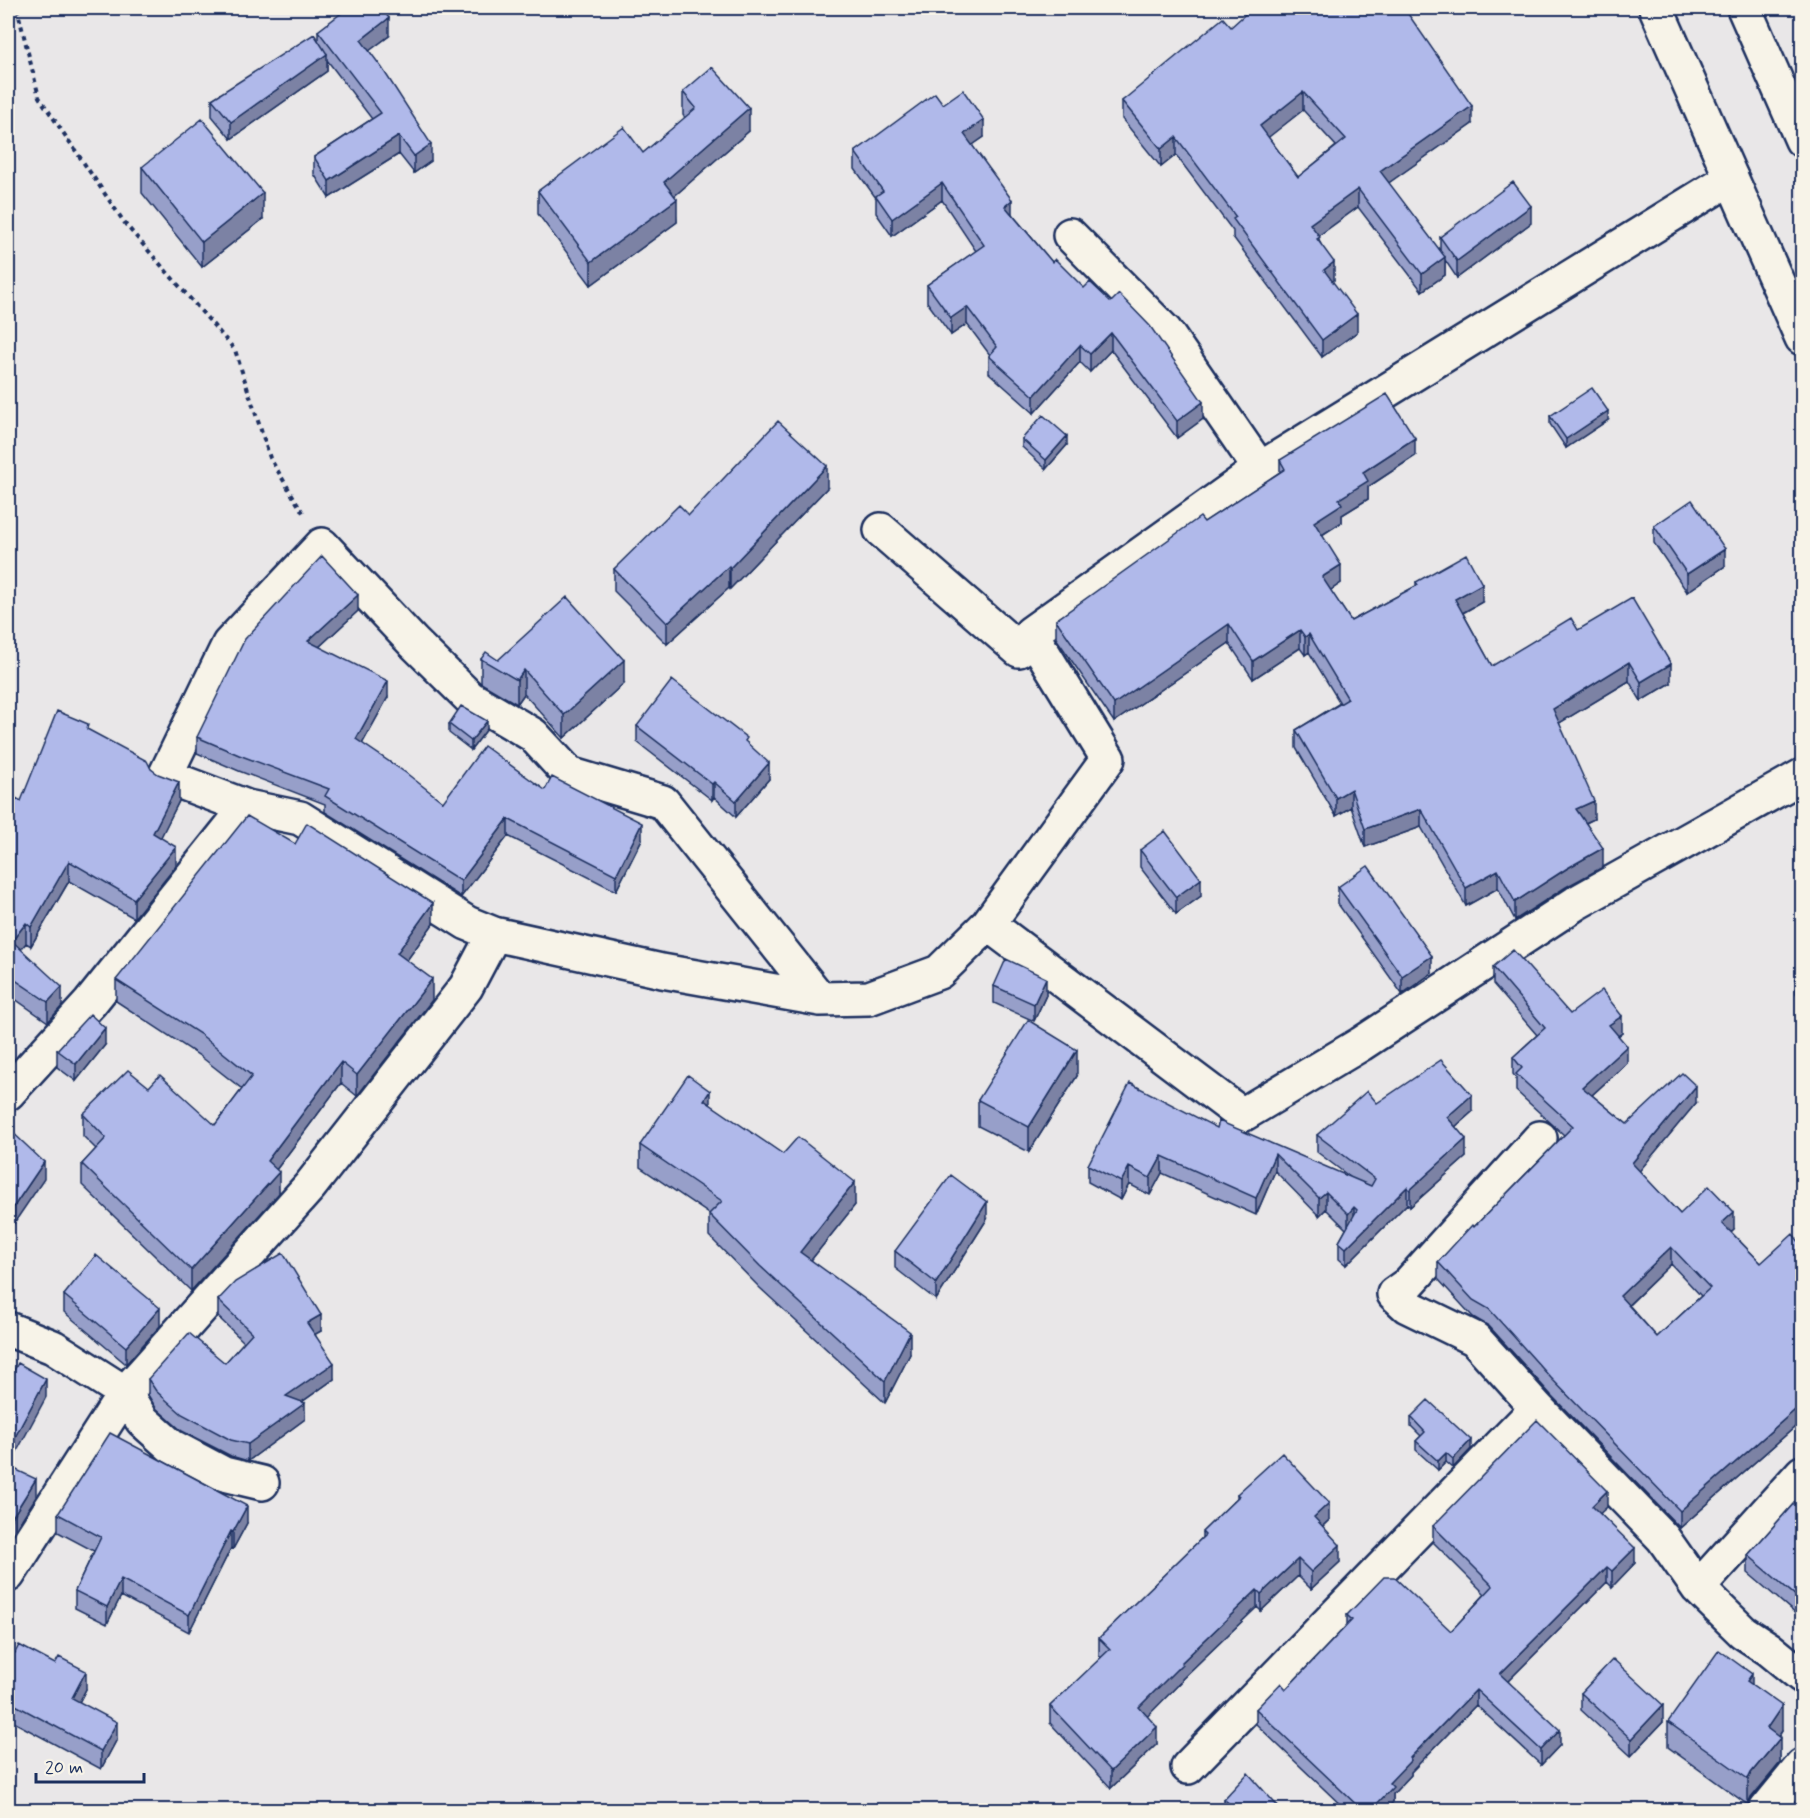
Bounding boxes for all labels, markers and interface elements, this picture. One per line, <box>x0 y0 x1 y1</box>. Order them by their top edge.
scale bar <box>36 1746 144 1784</box>
text: 20 m <box>45 1756 83 1780</box>

